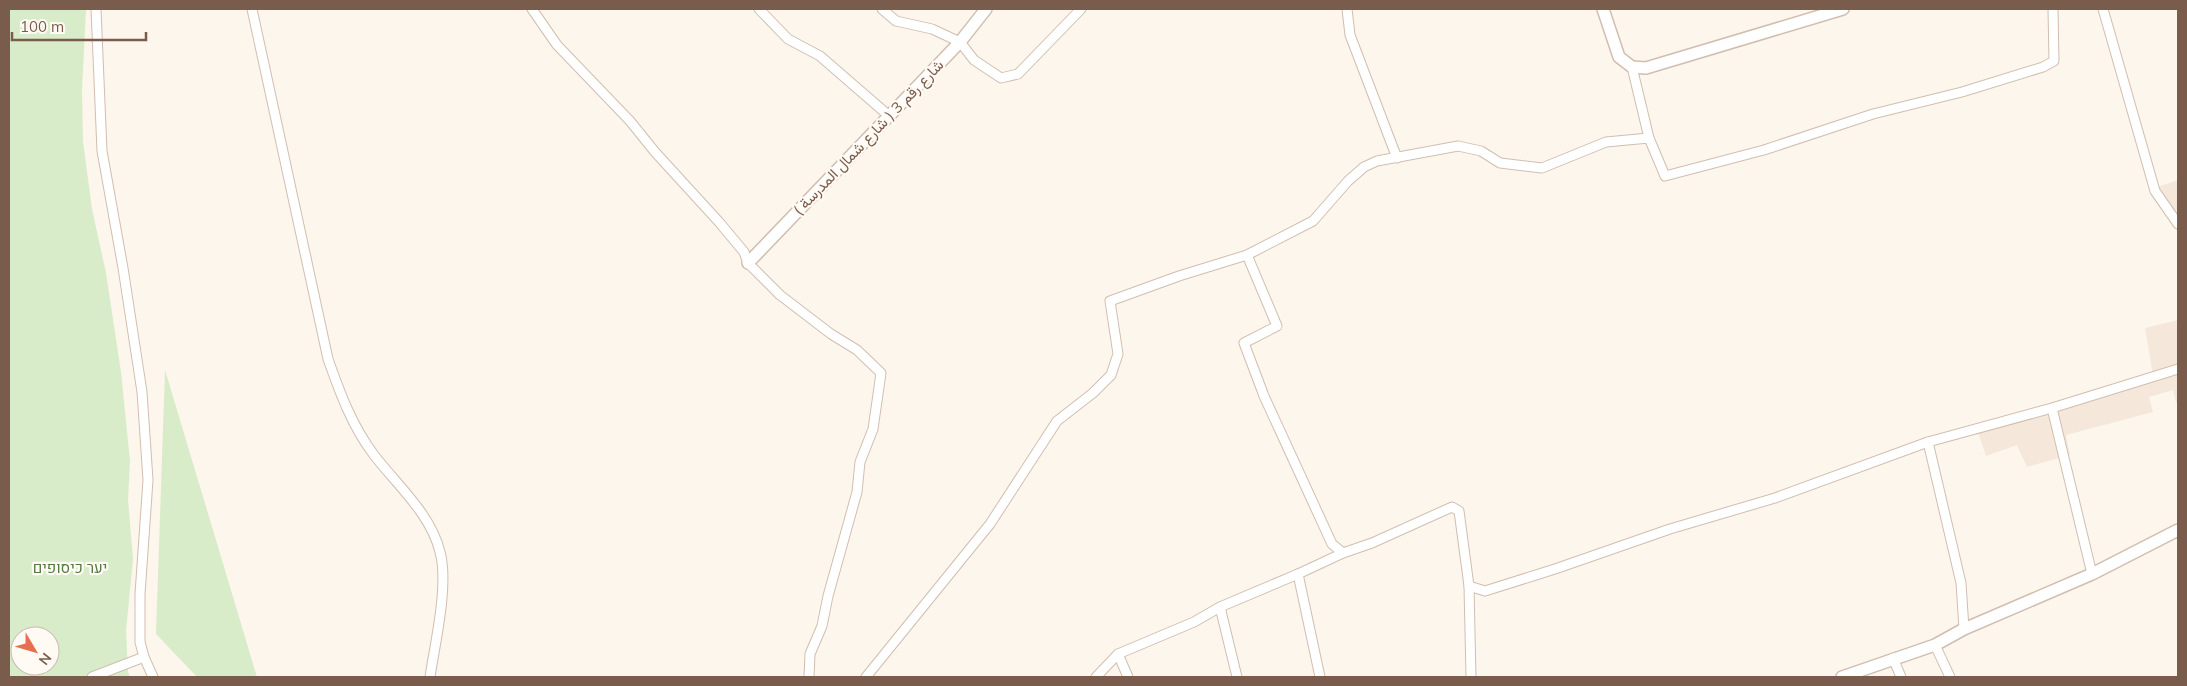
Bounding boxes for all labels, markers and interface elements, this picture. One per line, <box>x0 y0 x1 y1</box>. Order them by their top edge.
scale bar <box>12 10 146 42</box>
text: 100 m <box>20 17 64 36</box>
street label: شارع رقم 3 ( شارع شمال المدرسة ) <box>789 55 949 220</box>
park label: יער כיסופים <box>33 558 107 577</box>
north arrow <box>10 626 60 676</box>
text: N <box>35 649 56 669</box>

